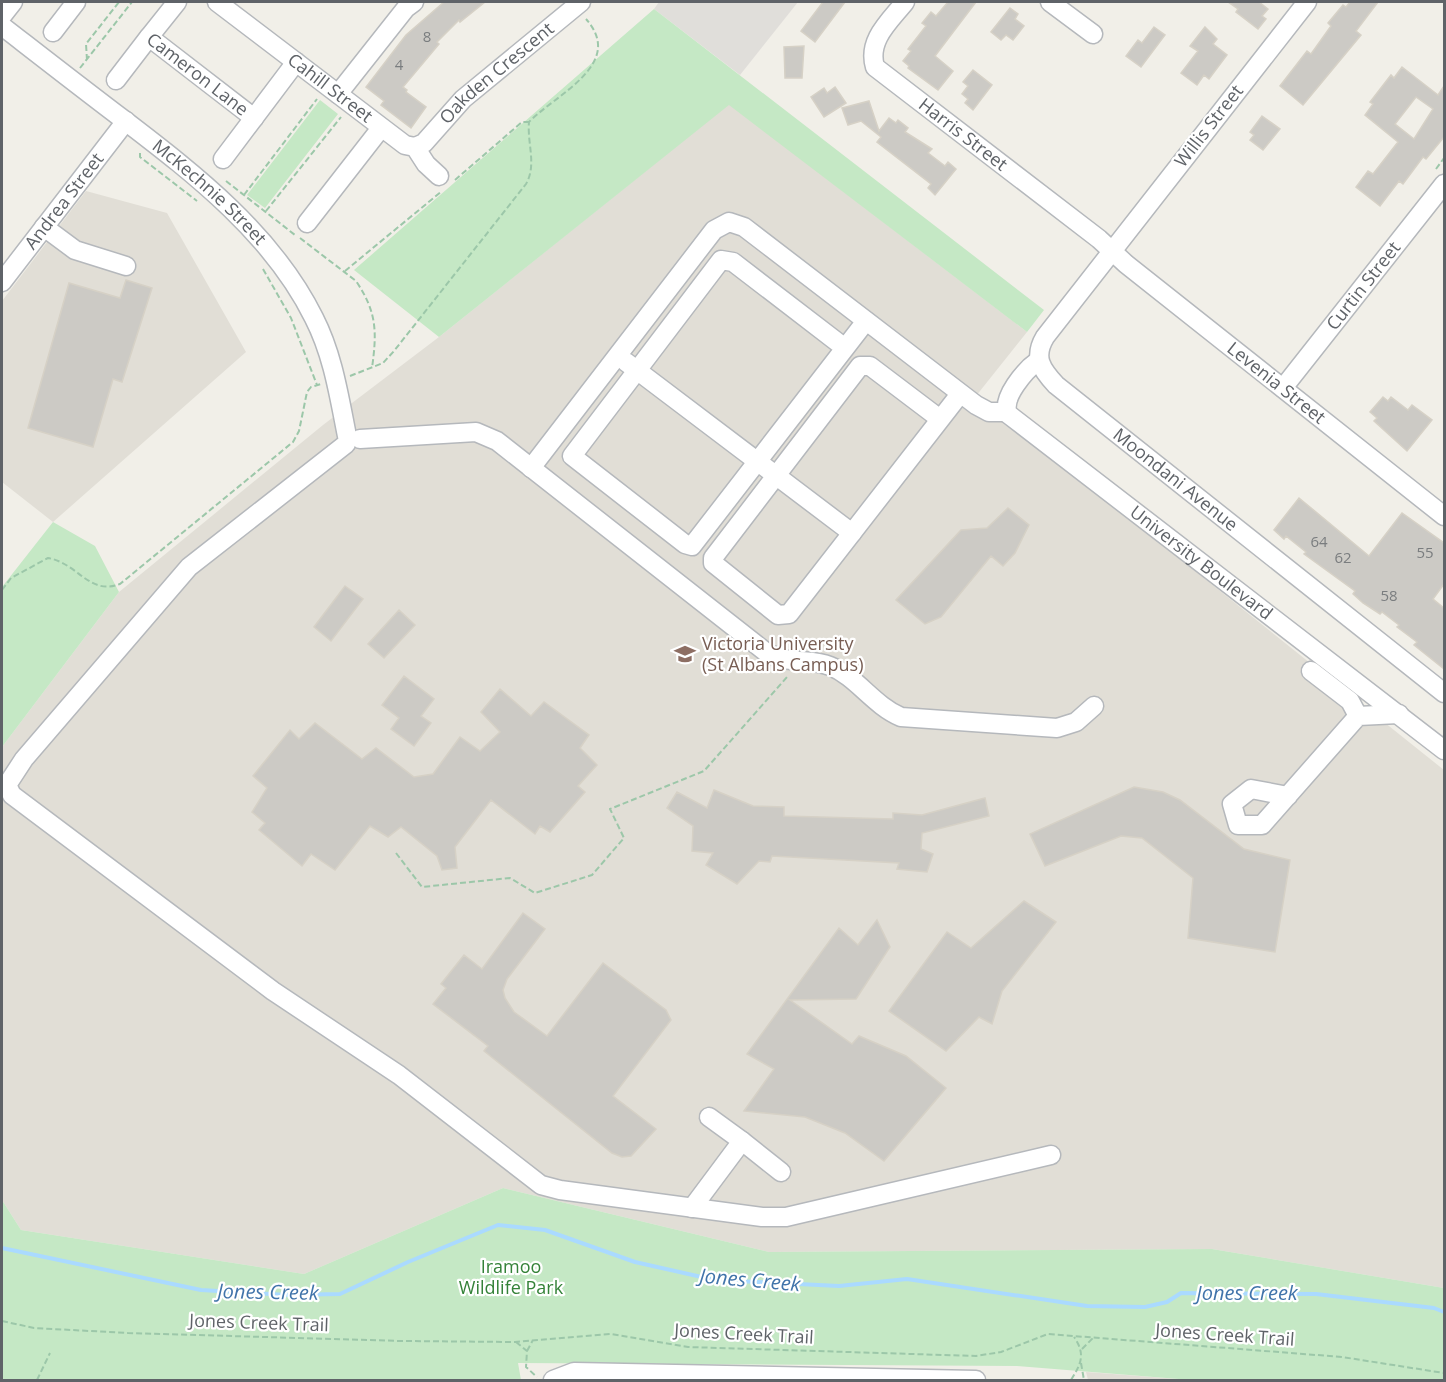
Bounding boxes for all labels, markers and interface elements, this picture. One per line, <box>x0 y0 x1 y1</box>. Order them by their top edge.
street label: Oakden Crescent <box>434 16 558 128</box>
house number: 8 <box>423 26 431 46</box>
street label: Cameron Lane <box>142 27 254 121</box>
street label: Cahill Street <box>283 47 378 127</box>
house number: 4 <box>395 54 404 74</box>
street label: Willis Street <box>1168 79 1248 172</box>
street label: Harris Street <box>914 92 1013 176</box>
street label: McKechnie Street <box>148 133 272 249</box>
street label: Andrea Street <box>19 147 108 254</box>
street label: Curtin Street <box>1320 236 1405 335</box>
street label: Levenia Street <box>1223 336 1331 429</box>
street label: Moondani Avenue <box>1109 422 1243 536</box>
street label: University Boulevard <box>1126 499 1278 625</box>
house number: 64 <box>1310 531 1328 551</box>
house number: 55 <box>1416 542 1434 562</box>
house number: 62 <box>1334 547 1352 567</box>
house number: 58 <box>1380 585 1398 605</box>
place label: Victoria University (St Albans Campus) <box>702 631 863 676</box>
school or university icon: Victoria University (St Albans Campus) <box>673 642 697 666</box>
park label: Iramoo Wildlife Park <box>459 1254 564 1299</box>
water label: Jones Creek <box>694 1261 803 1297</box>
water label: Jones Creek <box>213 1277 320 1306</box>
water label: Jones Creek <box>1192 1279 1299 1306</box>
street label: Jones Creek Trail <box>187 1308 329 1336</box>
street label: Jones Creek Trail <box>672 1317 814 1349</box>
street label: Jones Creek Trail <box>1153 1317 1295 1351</box>

